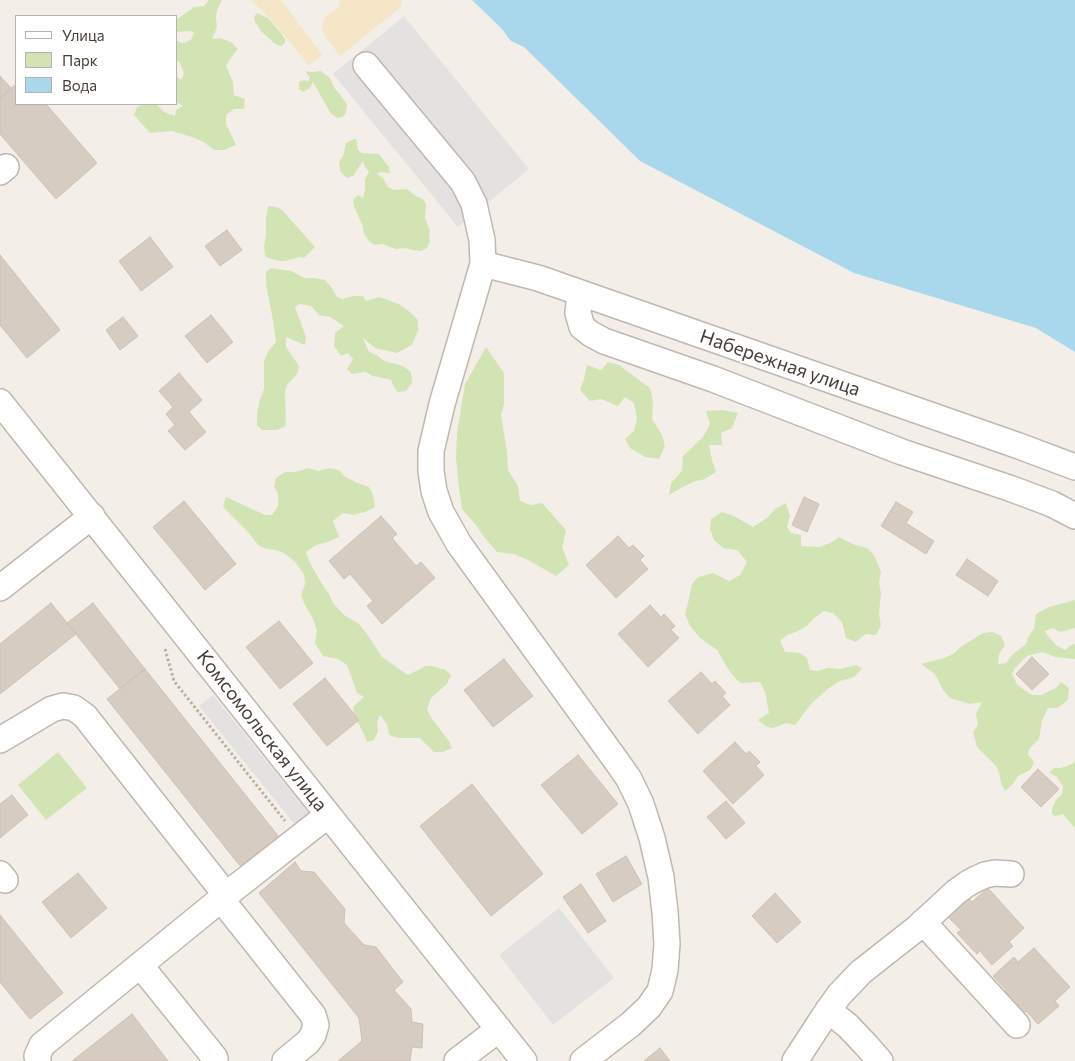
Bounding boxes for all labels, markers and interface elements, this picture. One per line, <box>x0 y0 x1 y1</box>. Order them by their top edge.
legend <box>15 15 178 105</box>
text: Улица <box>62 26 104 44</box>
text: Парк <box>62 51 98 69</box>
text: Вода <box>62 76 97 94</box>
street label: Набережная улица <box>697 325 863 401</box>
street label: Комсомольская улица <box>192 646 332 816</box>

